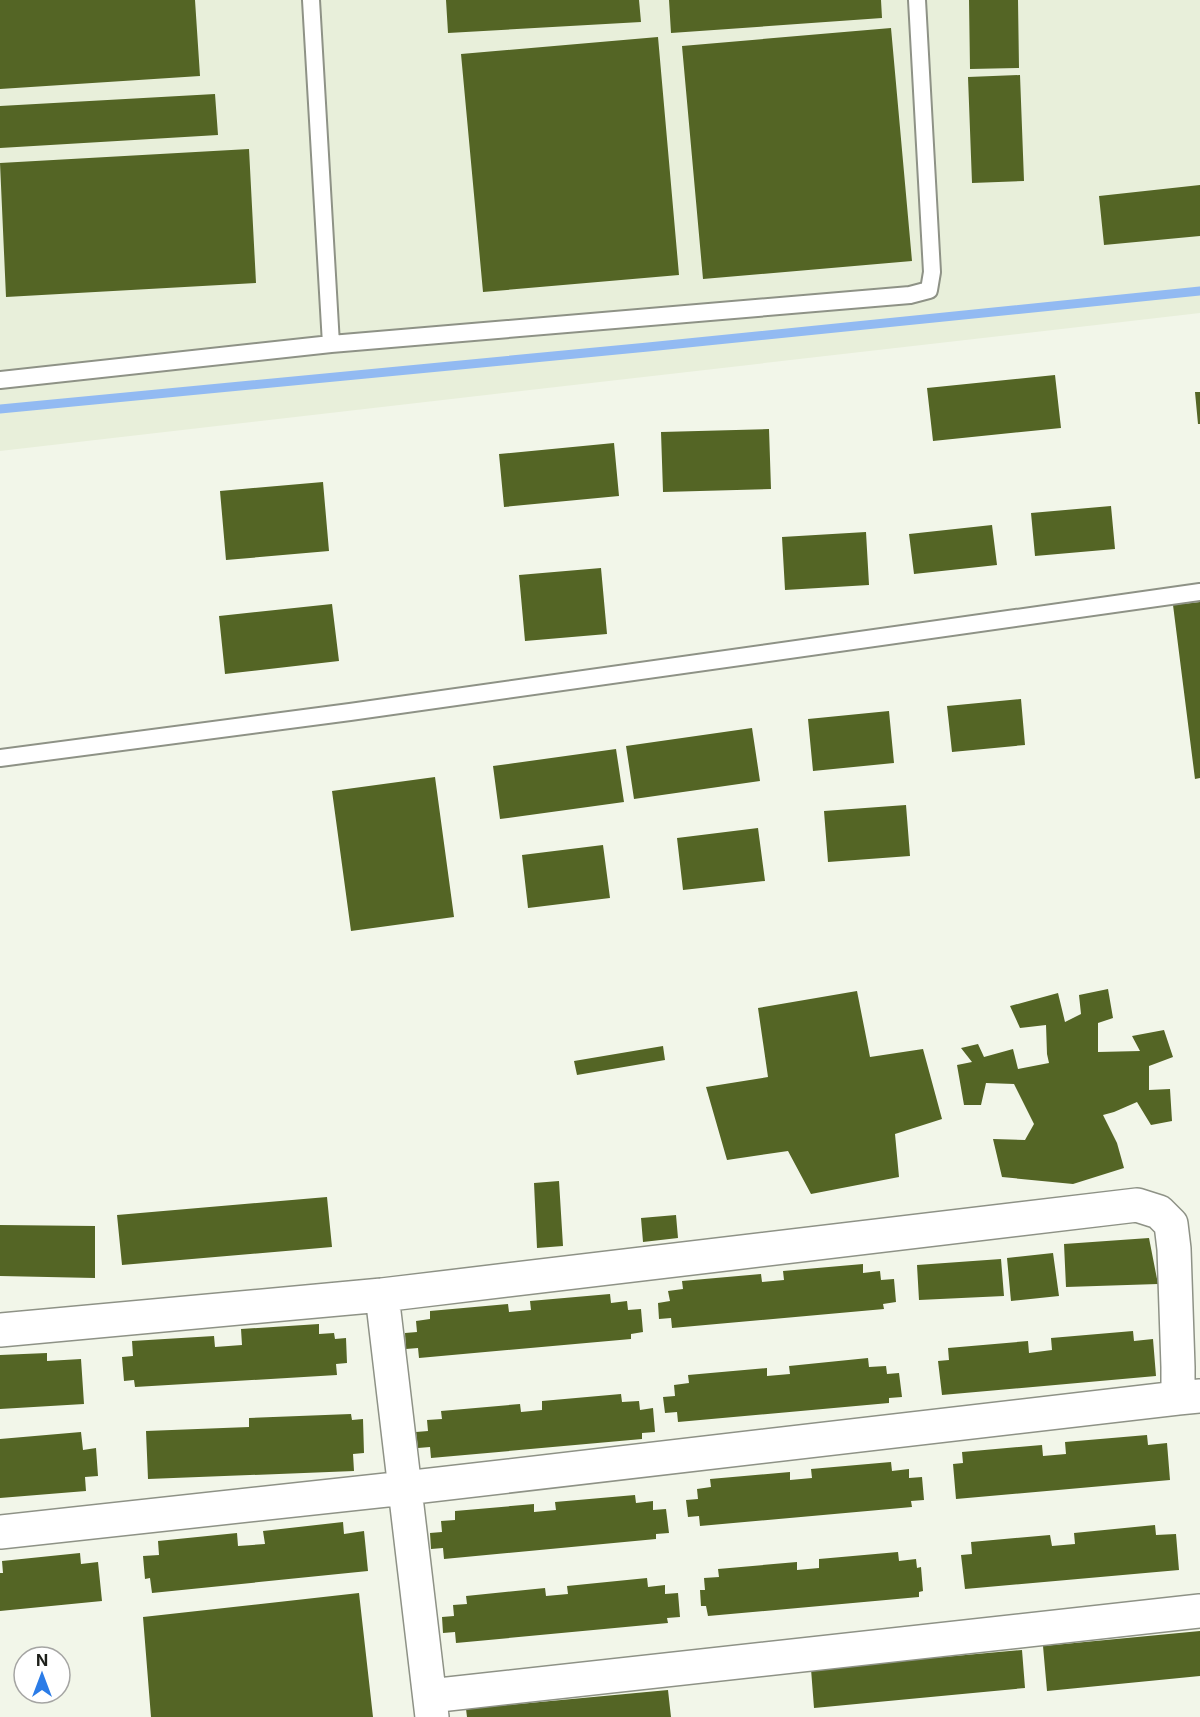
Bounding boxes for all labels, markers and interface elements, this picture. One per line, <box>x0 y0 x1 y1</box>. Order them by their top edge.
north arrow <box>12 1645 72 1705</box>
text: N <box>36 1650 48 1670</box>

